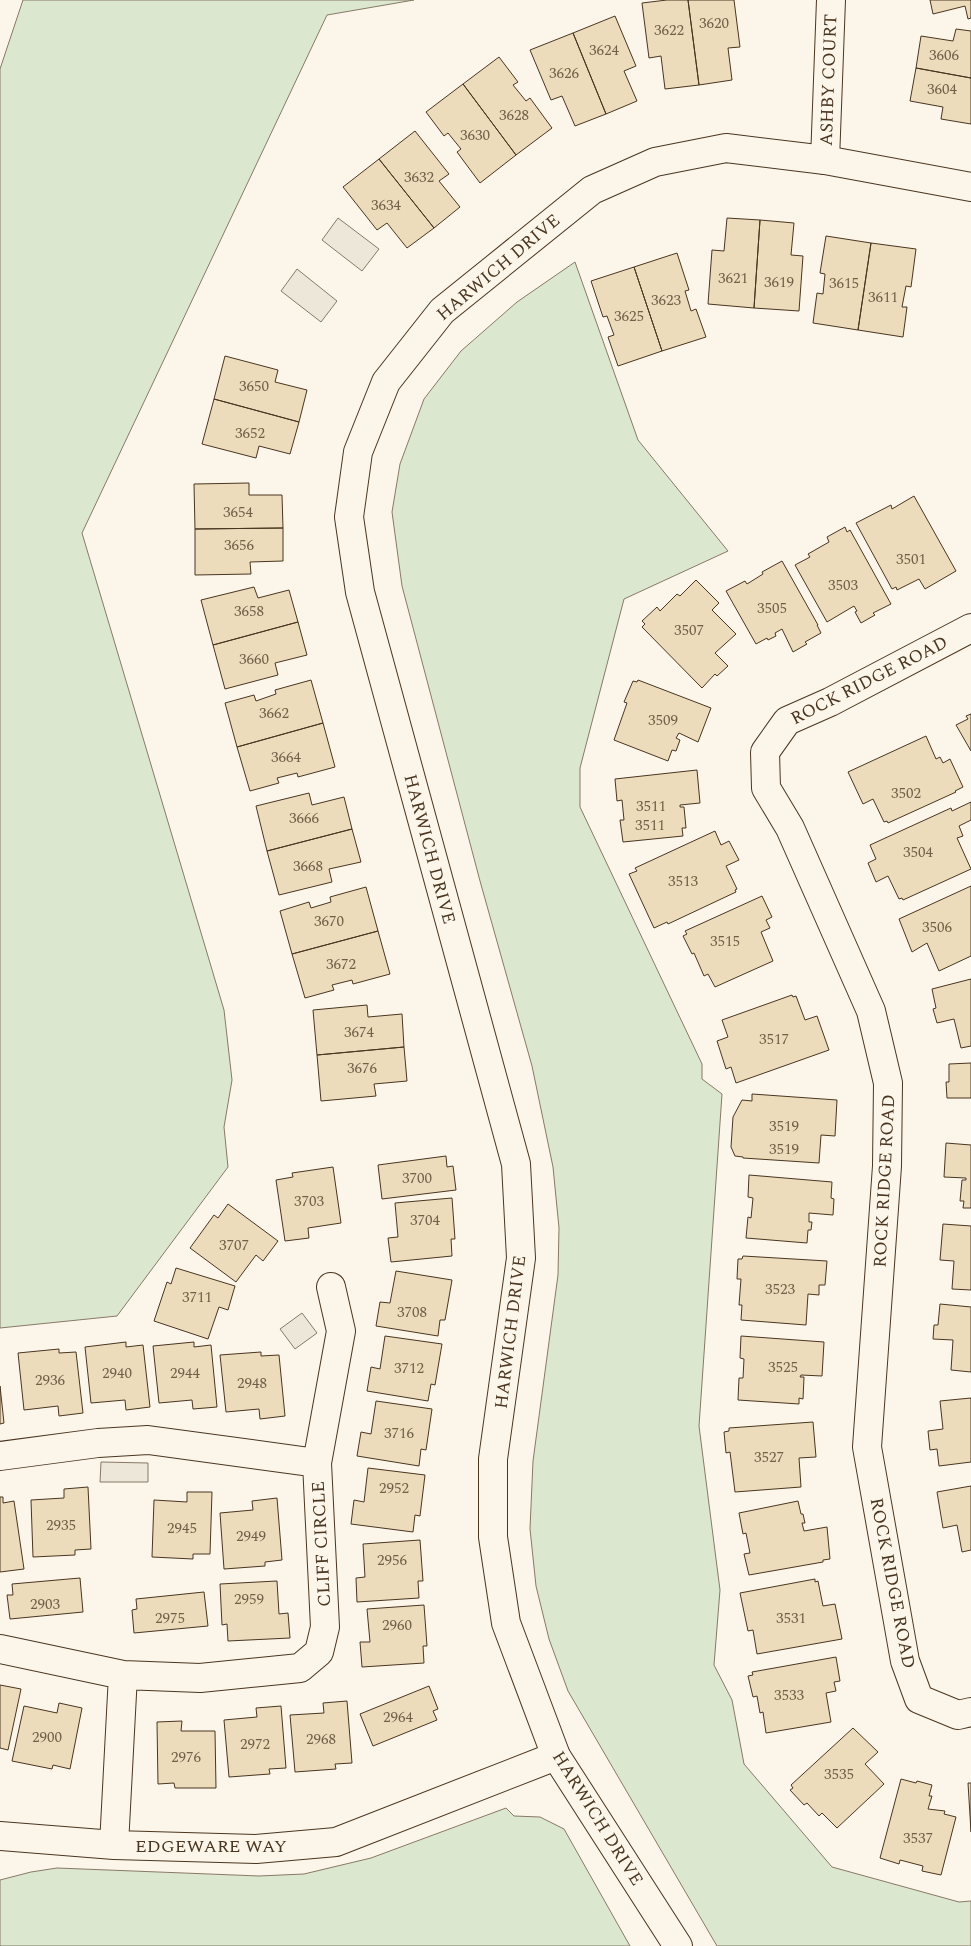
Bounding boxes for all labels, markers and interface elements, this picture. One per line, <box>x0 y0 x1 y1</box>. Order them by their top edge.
house number: 3620 <box>699 12 729 35</box>
street label: ASHBY COURT <box>813 13 844 147</box>
house number: 3622 <box>654 19 684 42</box>
house number: 3624 <box>589 39 619 62</box>
house number: 3606 <box>929 44 959 67</box>
house number: 3626 <box>549 62 579 85</box>
house number: 3604 <box>927 78 957 101</box>
house number: 3628 <box>499 104 529 127</box>
house number: 3630 <box>460 124 490 147</box>
house number: 3632 <box>404 166 434 189</box>
house number: 3634 <box>371 194 401 217</box>
street label: HARWICH DRIVE <box>430 207 566 327</box>
house number: 3621 <box>718 267 748 290</box>
house number: 3619 <box>764 271 794 294</box>
house number: 3615 <box>829 272 859 295</box>
house number: 3611 <box>868 286 898 309</box>
house number: 3623 <box>651 289 681 312</box>
house number: 3625 <box>614 305 644 328</box>
house number: 3650 <box>239 375 269 398</box>
house number: 3652 <box>235 422 265 445</box>
house number: 3654 <box>223 501 253 524</box>
house number: 3656 <box>224 534 254 557</box>
house number: 3501 <box>896 548 926 571</box>
house number: 3503 <box>828 574 858 597</box>
house number: 3505 <box>757 597 787 620</box>
house number: 3658 <box>234 600 264 623</box>
house number: 3507 <box>674 619 704 642</box>
street label: ROCK RIDGE ROAD <box>786 629 953 732</box>
house number: 3660 <box>239 648 269 671</box>
house number: 3662 <box>259 702 289 725</box>
house number: 3509 <box>648 709 678 732</box>
house number: 3664 <box>271 746 301 769</box>
street label: HARWICH DRIVE <box>396 771 463 927</box>
house number: 3502 <box>891 782 921 805</box>
house number: 3511 <box>636 795 666 818</box>
house number: 3666 <box>289 807 319 830</box>
house number: 3511 <box>635 814 665 837</box>
house number: 3504 <box>903 841 933 864</box>
house number: 3668 <box>293 855 323 878</box>
house number: 3513 <box>668 870 698 893</box>
house number: 3670 <box>314 910 344 933</box>
house number: 3506 <box>922 916 952 939</box>
house number: 3515 <box>710 930 740 953</box>
house number: 3672 <box>326 953 356 976</box>
house number: 3674 <box>344 1021 374 1044</box>
house number: 3517 <box>759 1028 789 1051</box>
house number: 3676 <box>347 1057 377 1080</box>
street label: ROCK RIDGE ROAD <box>866 1094 903 1268</box>
house number: 3519 <box>769 1115 799 1138</box>
house number: 3519 <box>769 1138 799 1161</box>
house number: 3700 <box>402 1167 432 1190</box>
house number: 3703 <box>294 1190 324 1213</box>
house number: 3704 <box>410 1209 440 1232</box>
house number: 3707 <box>219 1234 249 1257</box>
street label: HARWICH DRIVE <box>488 1254 533 1410</box>
house number: 3523 <box>765 1278 795 1301</box>
house number: 3711 <box>182 1286 212 1309</box>
house number: 3708 <box>397 1301 427 1324</box>
house number: 3525 <box>768 1356 798 1379</box>
house number: 3712 <box>394 1357 424 1380</box>
house number: 2940 <box>102 1362 132 1385</box>
house number: 2944 <box>170 1362 200 1385</box>
house number: 2936 <box>35 1369 65 1392</box>
house number: 2948 <box>237 1372 267 1395</box>
house number: 3716 <box>384 1422 414 1445</box>
house number: 3527 <box>754 1446 784 1469</box>
house number: 2952 <box>379 1477 409 1500</box>
street label: CLIFF CIRCLE <box>305 1480 338 1608</box>
street label: ROCK RIDGE ROAD <box>863 1495 922 1671</box>
house number: 2935 <box>46 1514 76 1537</box>
house number: 2945 <box>167 1517 197 1540</box>
house number: 2949 <box>236 1525 266 1548</box>
house number: 2956 <box>377 1549 407 1572</box>
house number: 2959 <box>234 1588 264 1611</box>
house number: 2903 <box>30 1593 60 1616</box>
house number: 2975 <box>155 1607 185 1630</box>
house number: 3531 <box>776 1607 806 1630</box>
house number: 2960 <box>382 1614 412 1637</box>
house number: 3533 <box>774 1684 804 1707</box>
house number: 2964 <box>383 1706 413 1729</box>
house number: 2900 <box>32 1726 62 1749</box>
house number: 2968 <box>306 1728 336 1751</box>
house number: 2972 <box>240 1733 270 1756</box>
house number: 2976 <box>171 1746 201 1769</box>
street label: HARWICH DRIVE <box>545 1746 650 1891</box>
house number: 3535 <box>824 1763 854 1786</box>
house number: 3537 <box>903 1827 933 1850</box>
street label: EDGEWARE WAY <box>135 1833 287 1860</box>

